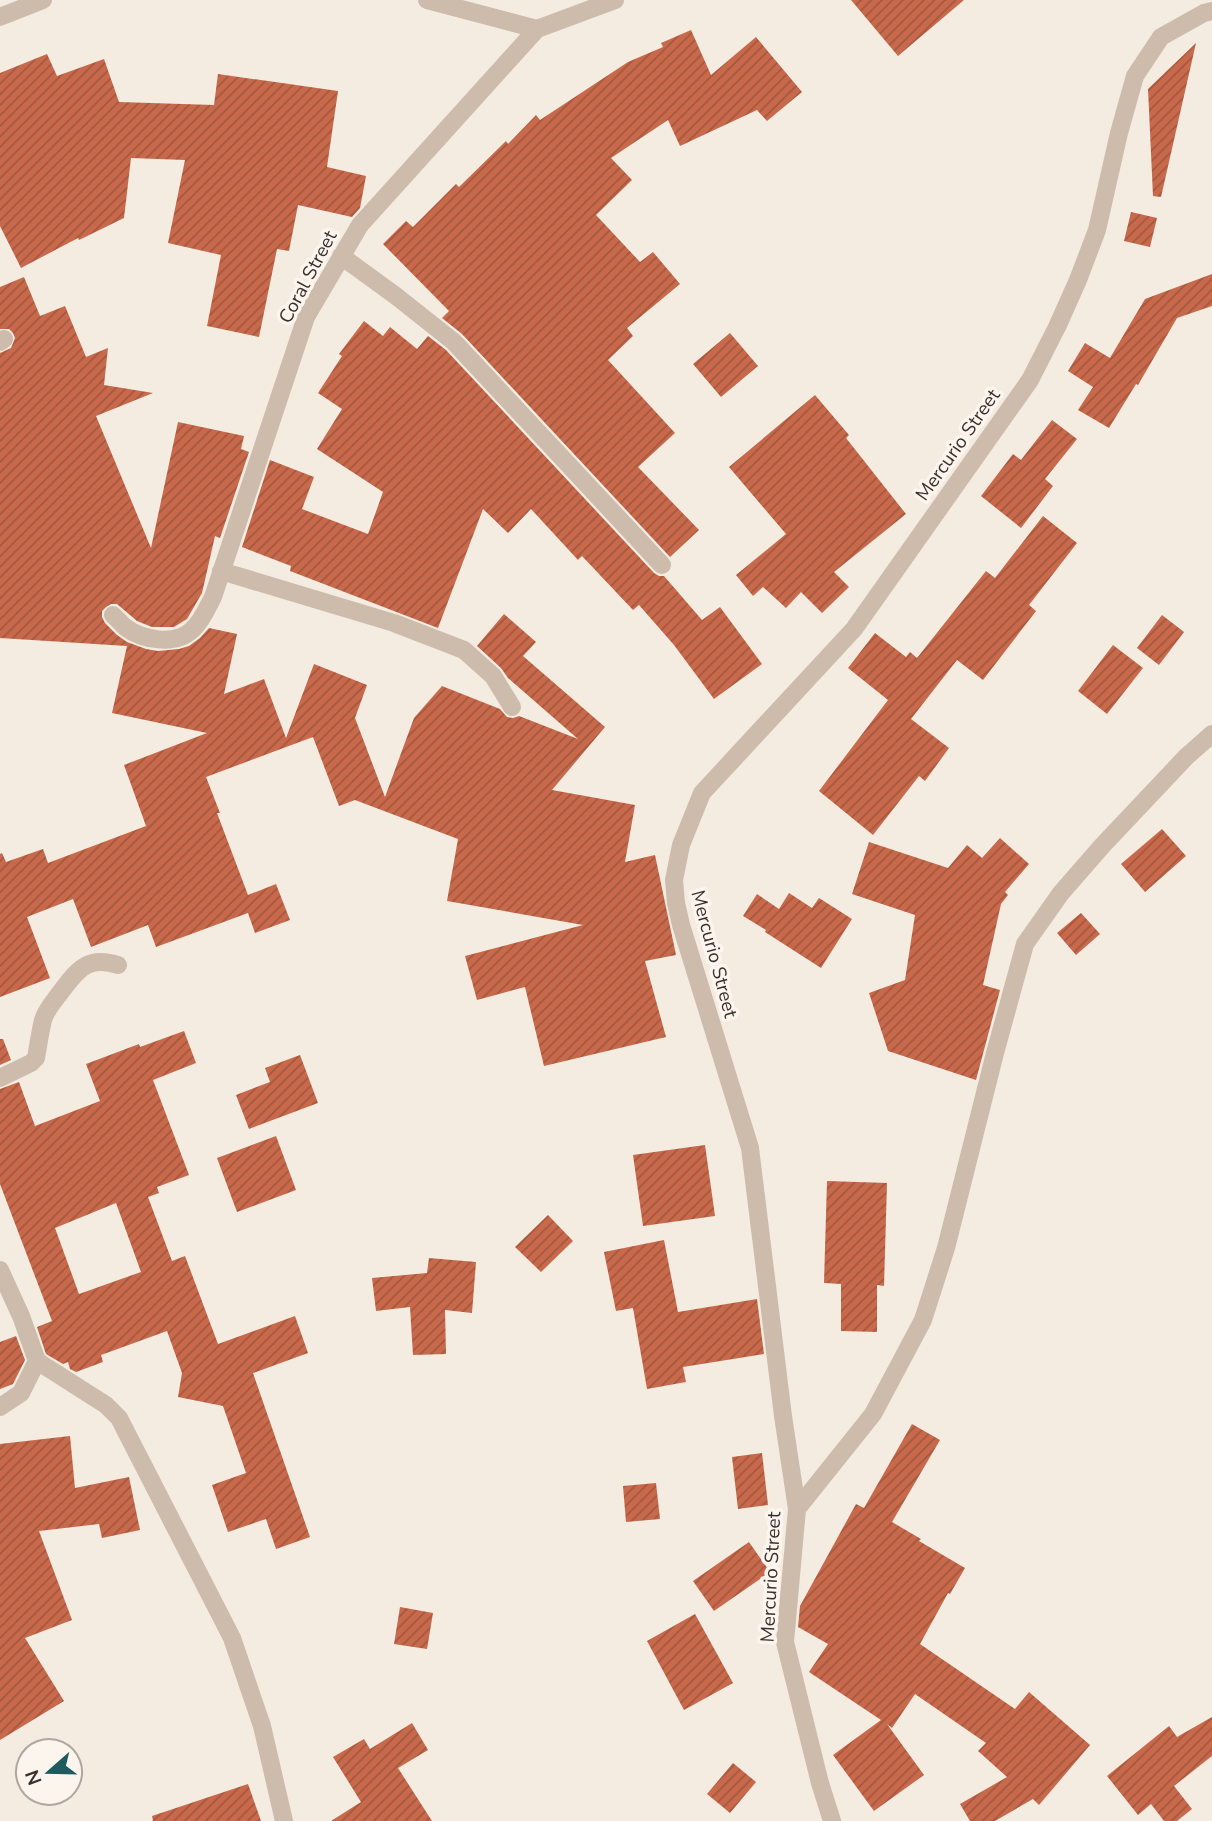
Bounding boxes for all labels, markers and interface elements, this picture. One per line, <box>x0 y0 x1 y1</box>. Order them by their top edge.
street label: Coral Street <box>273 226 344 328</box>
street label: Mercurio Street <box>910 384 1006 506</box>
street label: Mercurio Street <box>684 887 744 1021</box>
street label: Mercurio Street <box>755 1511 787 1643</box>
north arrow <box>14 1737 84 1807</box>
text: N <box>19 1766 49 1789</box>

